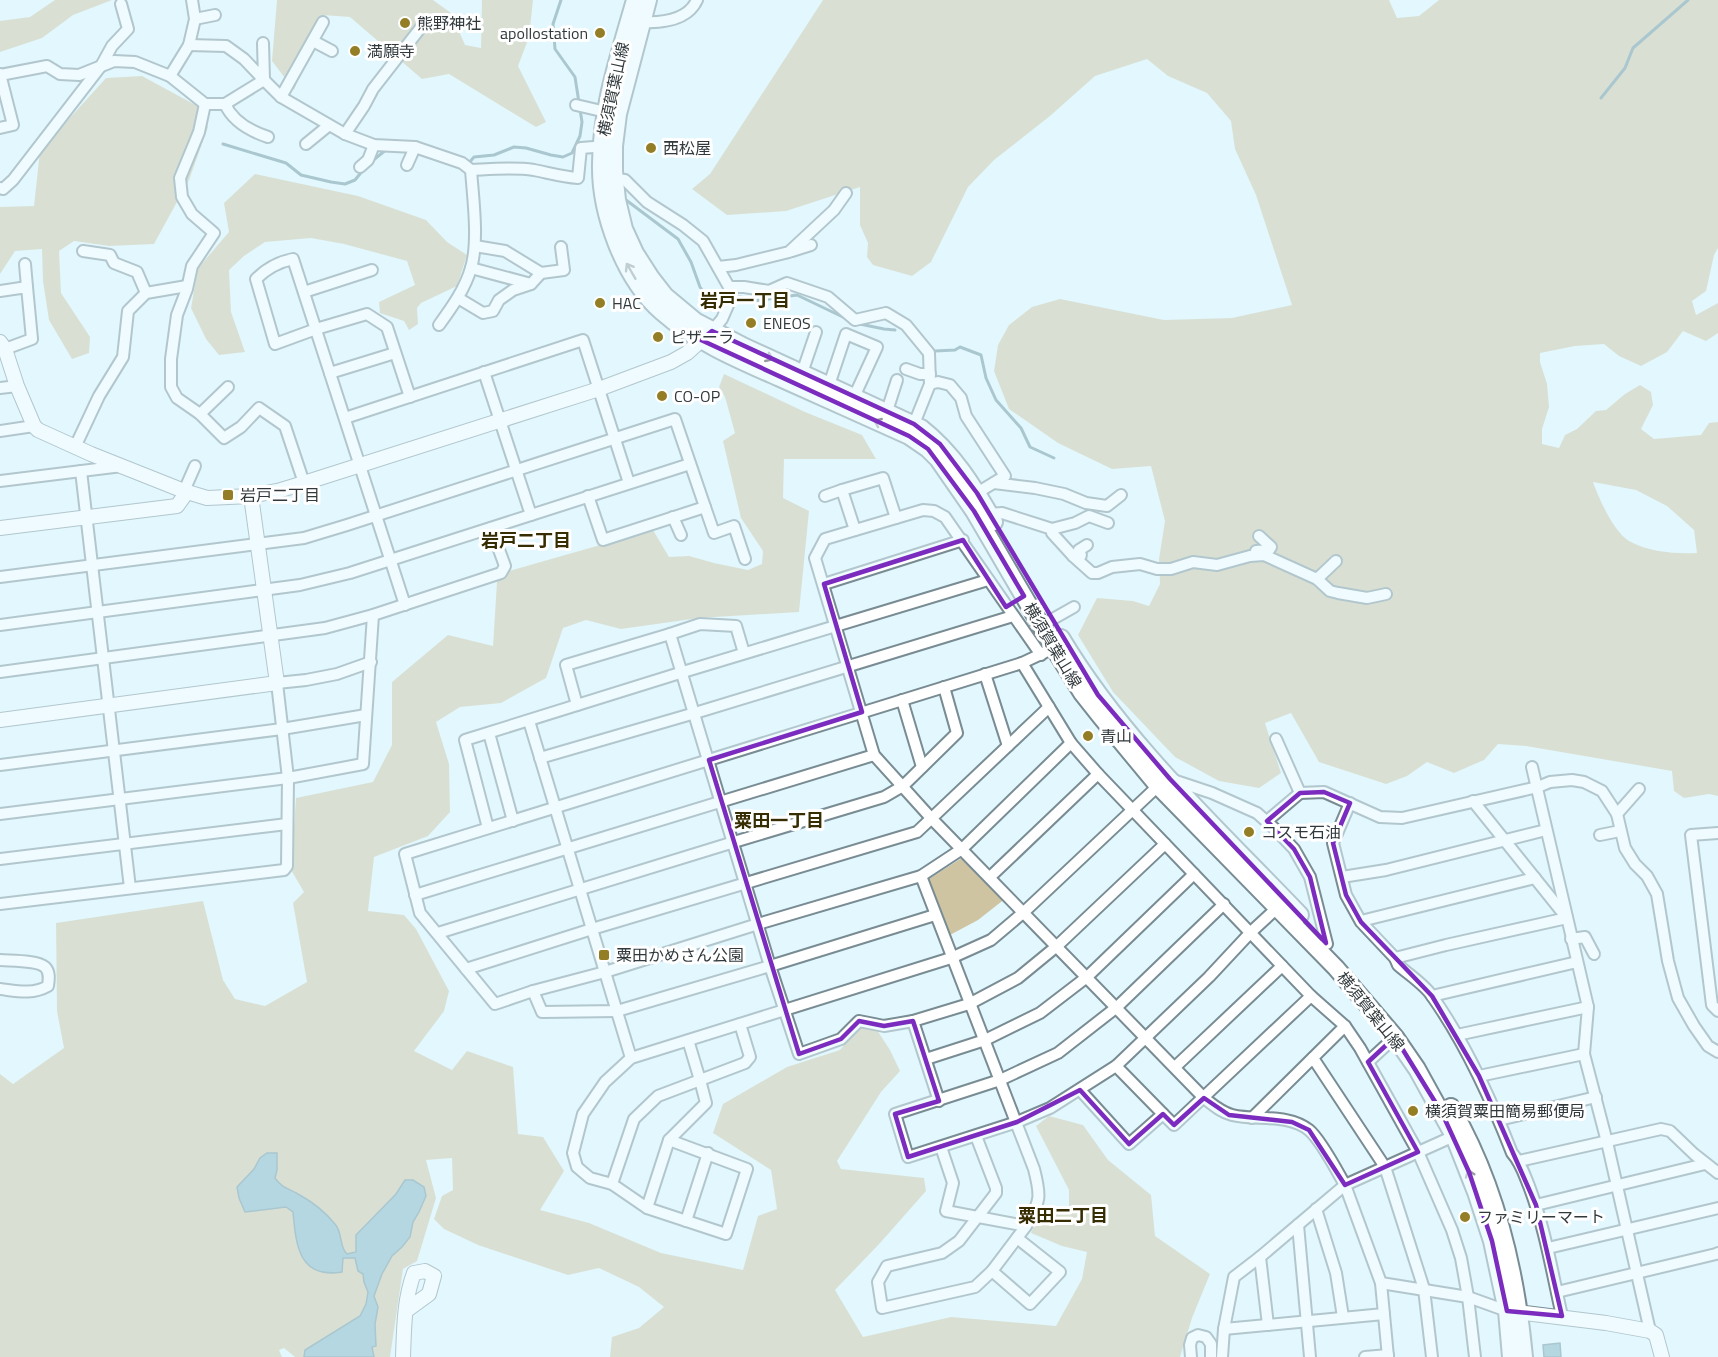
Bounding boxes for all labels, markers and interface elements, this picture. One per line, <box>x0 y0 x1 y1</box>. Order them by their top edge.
place label: 熊野神社 <box>417 11 481 35</box>
marker: 熊野神社 <box>398 16 412 30</box>
place label: apollostation <box>500 21 588 45</box>
marker: apollostation <box>593 26 607 40</box>
place label: 満願寺 <box>367 39 415 63</box>
street label: 横須賀葉山線 <box>591 40 635 138</box>
marker: 満願寺 <box>348 44 362 58</box>
place label: 西松屋 <box>663 136 711 160</box>
marker: 西松屋 <box>644 141 658 155</box>
one-way arrow <box>625 263 637 280</box>
district label: 岩戸一丁目 <box>700 287 790 314</box>
place label: HAC <box>612 291 641 315</box>
marker: HAC <box>593 296 607 310</box>
place label: ENEOS <box>763 311 811 335</box>
marker: ENEOS <box>744 316 758 330</box>
place label: ピザーラ <box>670 325 734 349</box>
marker: ピザーラ <box>651 330 665 344</box>
one-way arrow <box>755 351 773 362</box>
place label: CO-OP <box>674 384 720 408</box>
marker: CO-OP <box>655 389 669 403</box>
one-way arrow <box>873 417 891 429</box>
place label: 岩戸二丁目 <box>240 483 320 507</box>
marker: 岩戸二丁目 <box>221 488 235 502</box>
district label: 岩戸二丁目 <box>481 527 571 554</box>
street label: 横須賀葉山線 <box>1018 598 1088 692</box>
place label: 青山 <box>1100 724 1132 748</box>
marker: 青山 <box>1081 729 1095 743</box>
district label: 粟田一丁目 <box>734 807 824 834</box>
place label: コスモ石油 <box>1261 820 1341 844</box>
marker: コスモ石油 <box>1242 825 1256 839</box>
place label: 粟田かめさん公園 <box>616 943 744 967</box>
marker: 粟田かめさん公園 <box>597 948 611 962</box>
street label: 横須賀葉山線 <box>1331 966 1411 1056</box>
place label: 横須賀粟田簡易郵便局 <box>1425 1099 1585 1123</box>
marker: 横須賀粟田簡易郵便局 <box>1406 1104 1420 1118</box>
one-way arrow <box>1465 1169 1476 1188</box>
district label: 粟田二丁目 <box>1018 1202 1108 1229</box>
place label: ファミリーマート <box>1477 1205 1605 1229</box>
marker: ファミリーマート <box>1458 1210 1472 1224</box>

